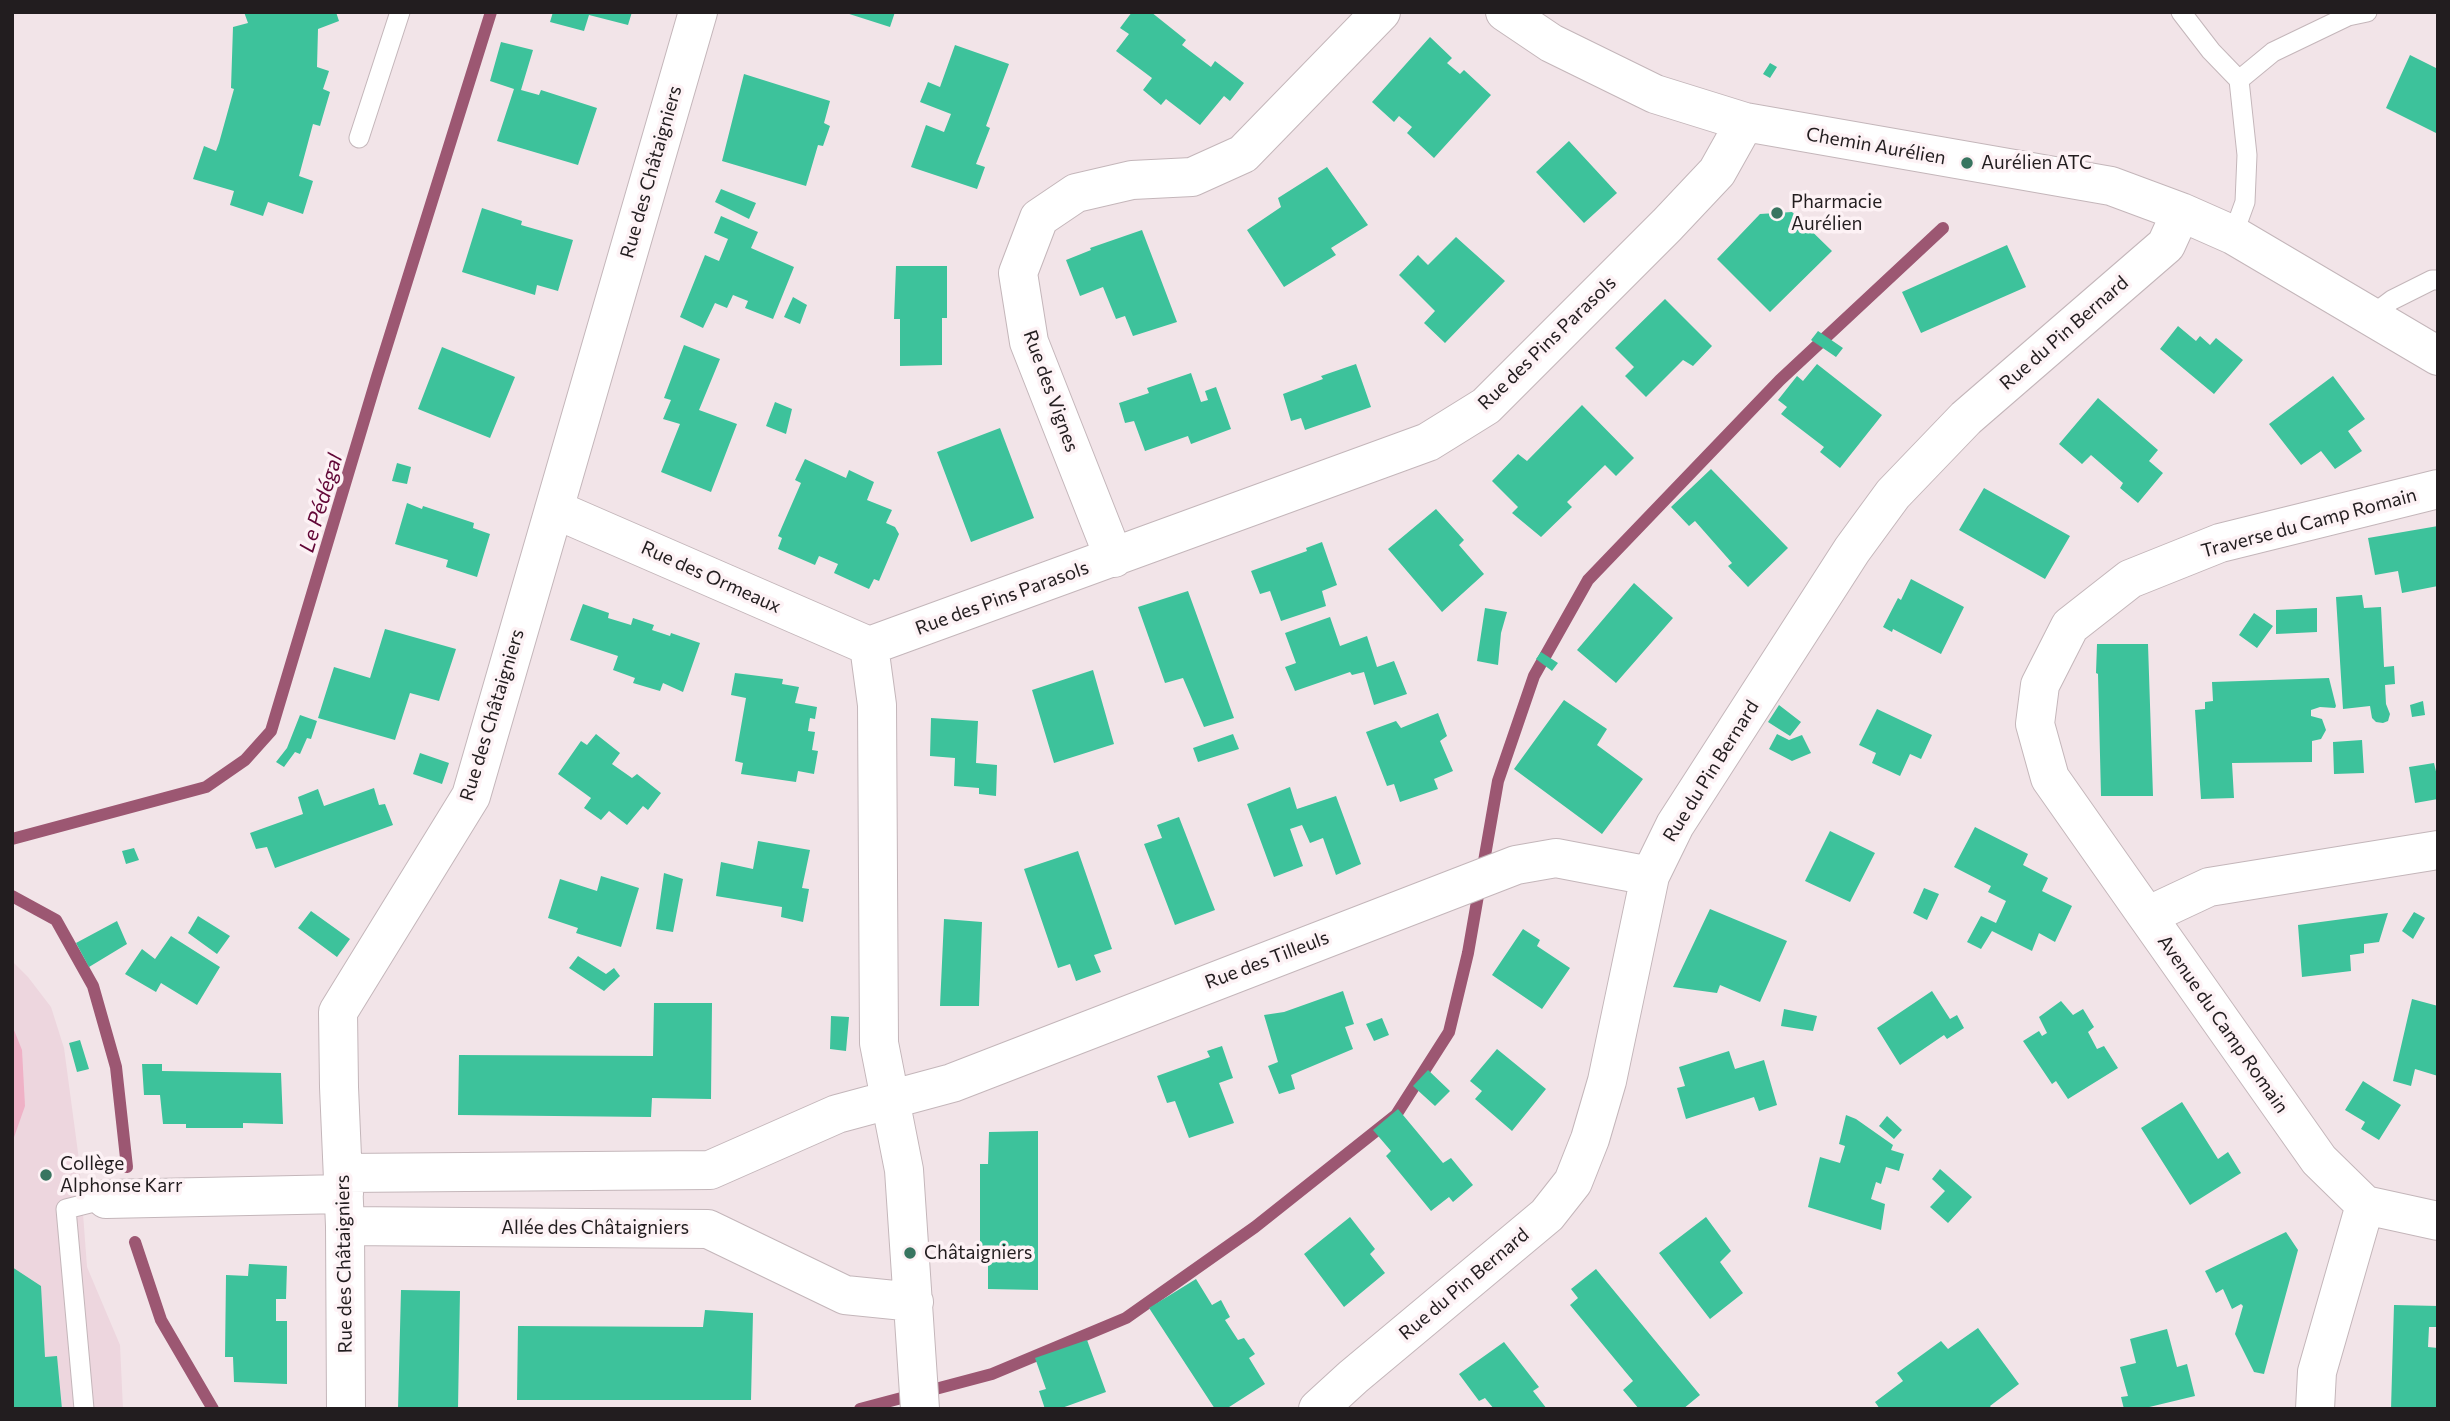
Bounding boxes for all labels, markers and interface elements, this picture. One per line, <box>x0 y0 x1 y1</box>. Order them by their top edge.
street label: Rue des Châtaigniers <box>615 83 687 261</box>
street label: Chemin Aurélien <box>1804 123 1948 169</box>
place label: Aurélien ATC <box>1981 152 2092 174</box>
marker: Aurélien ATC <box>1959 155 1975 171</box>
place label: Pharmacie Aurélien <box>1791 191 1882 235</box>
marker: Pharmacie Aurélien <box>1769 205 1785 221</box>
street label: Rue des Pins Parasols <box>1473 271 1621 415</box>
street label: Rue du Pin Bernard <box>1995 271 2133 395</box>
street label: Rue des Vignes <box>1018 327 1084 455</box>
water label: Le Pédégal <box>294 451 348 555</box>
street label: Traverse du Camp Romain <box>2199 483 2419 563</box>
street label: Rue des Ormeaux <box>638 536 784 618</box>
street label: Rue des Pins Parasols <box>912 556 1092 640</box>
street label: Rue des Châtaigniers <box>455 626 529 804</box>
street label: Rue du Pin Bernard <box>1658 696 1764 846</box>
street label: Rue des Tilleuls <box>1202 926 1332 994</box>
street label: Avenue du Camp Romain <box>2153 930 2293 1118</box>
place label: Collège Alphonse Karr <box>60 1153 182 1197</box>
marker: Collège Alphonse Karr <box>38 1167 54 1183</box>
street label: Rue des Châtaigniers <box>331 1175 357 1353</box>
street label: Allée des Châtaigniers <box>501 1217 689 1239</box>
street label: Rue du Pin Bernard <box>1394 1223 1534 1345</box>
place label: Châtaigniers <box>924 1242 1032 1264</box>
marker: Châtaigniers <box>902 1245 918 1261</box>

